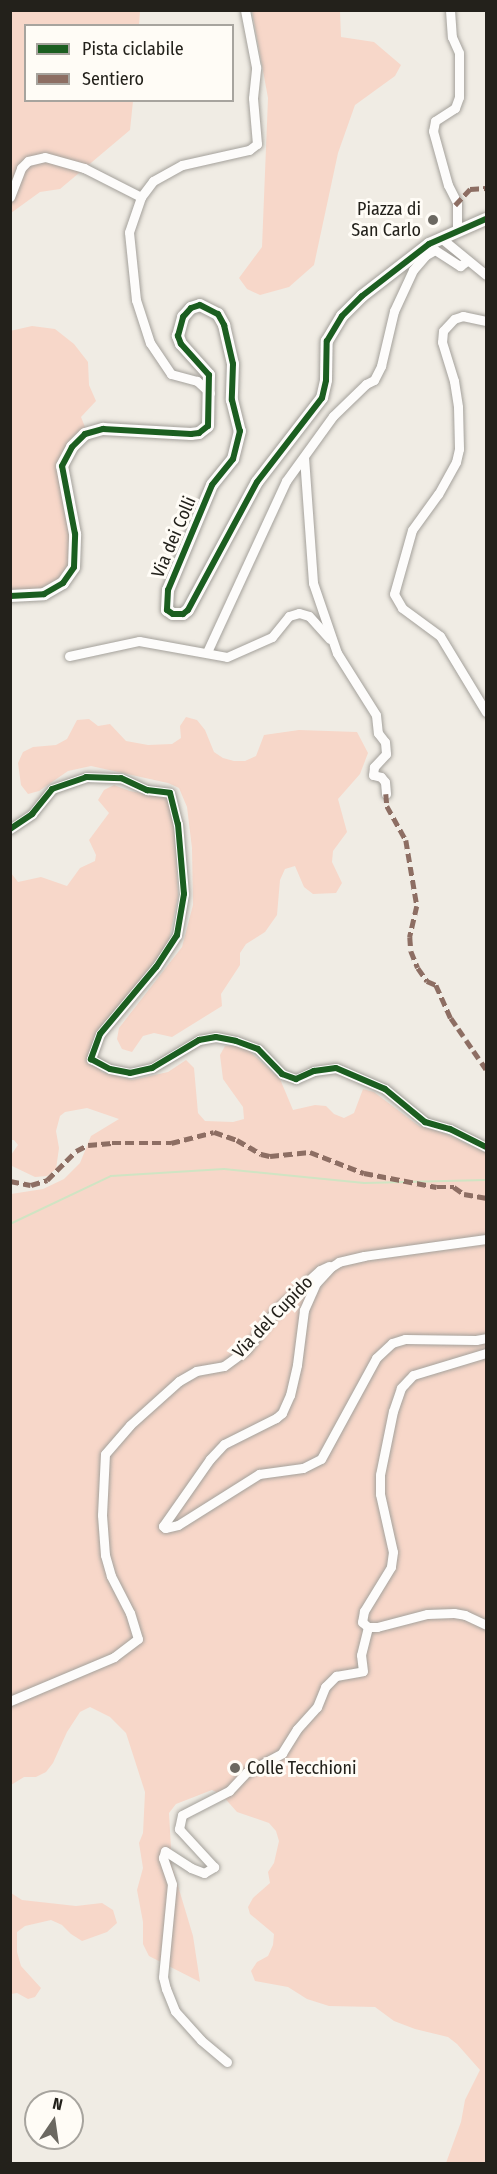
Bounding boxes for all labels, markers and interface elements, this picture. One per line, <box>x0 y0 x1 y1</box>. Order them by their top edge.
legend <box>24 24 234 102</box>
text: Pista ciclabile <box>82 38 184 60</box>
text: Sentiero <box>82 68 144 90</box>
place label: Piazza di San Carlo <box>351 199 421 242</box>
marker: Piazza di San Carlo <box>426 213 440 227</box>
street label: Via dei Colli <box>147 493 201 581</box>
street label: Via del Cupido <box>229 1271 317 1363</box>
place label: Colle Tecchioni <box>247 1757 357 1779</box>
marker: Colle Tecchioni <box>228 1761 242 1775</box>
north arrow <box>24 2090 84 2150</box>
text: N <box>51 2094 65 2114</box>

